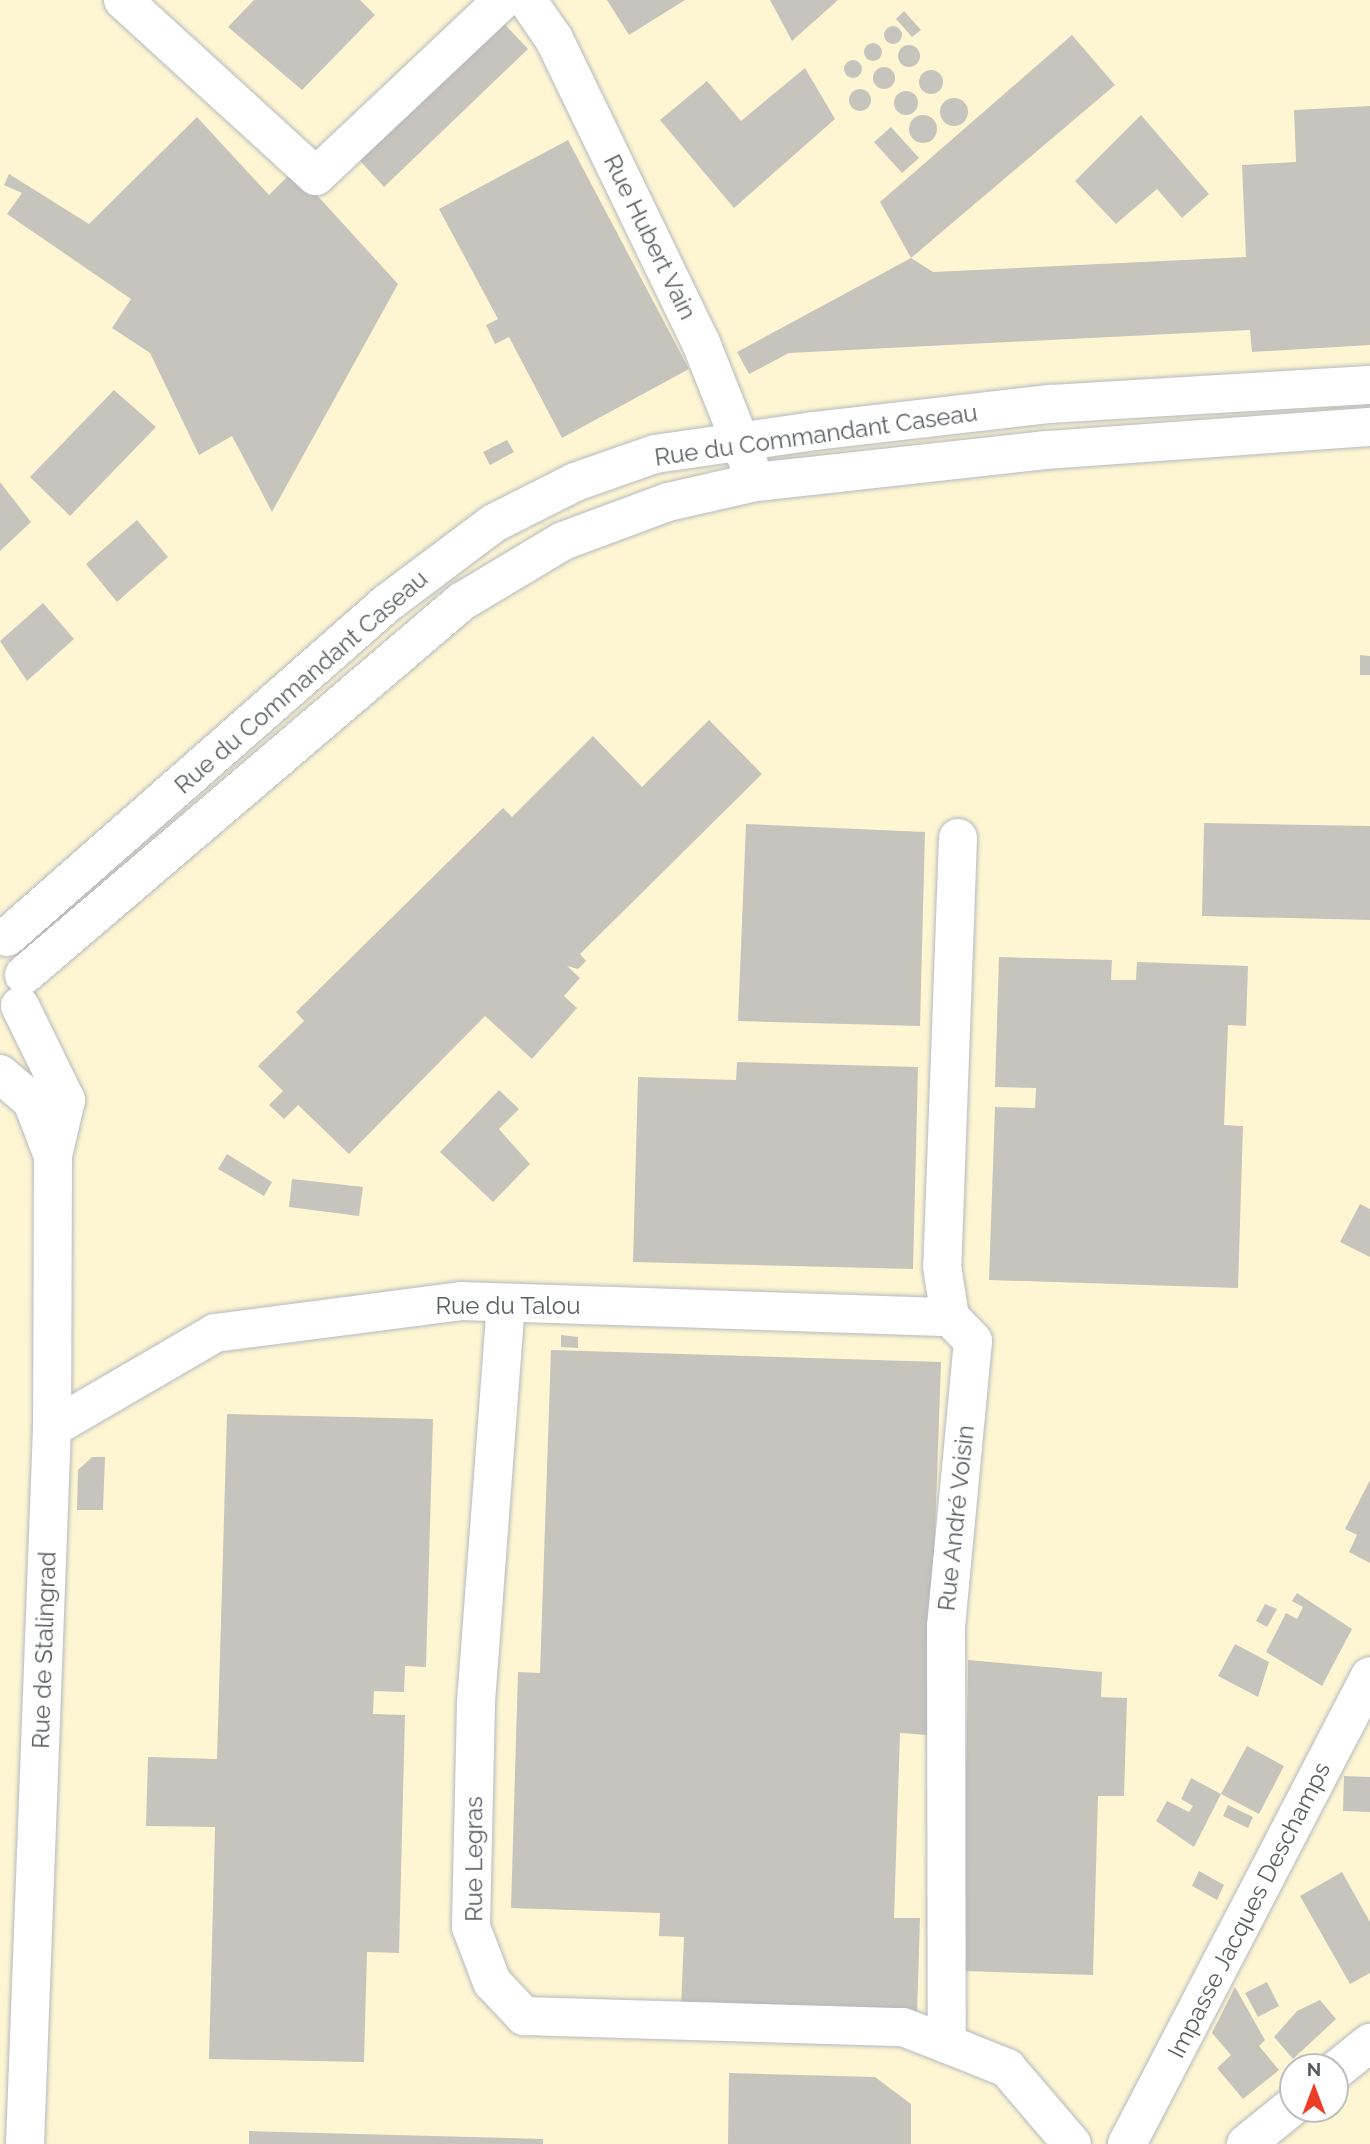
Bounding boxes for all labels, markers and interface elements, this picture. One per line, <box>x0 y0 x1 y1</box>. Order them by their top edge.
street label: Rue Hubert Vain <box>597 149 703 325</box>
street label: Rue du Commandant Caseau <box>653 398 979 472</box>
street label: Rue du Commandant Caseau <box>169 564 433 800</box>
street label: Rue du Talou <box>435 1292 581 1320</box>
street label: Rue André Voisin <box>932 1423 980 1613</box>
street label: Rue de Stalingrad <box>26 1551 62 1749</box>
street label: Impasse Jacques Deschamps <box>1161 1757 1337 2063</box>
street label: Rue Legras <box>460 1796 488 1922</box>
north arrow <box>1279 2053 1349 2123</box>
text: N <box>1307 2058 1321 2080</box>

